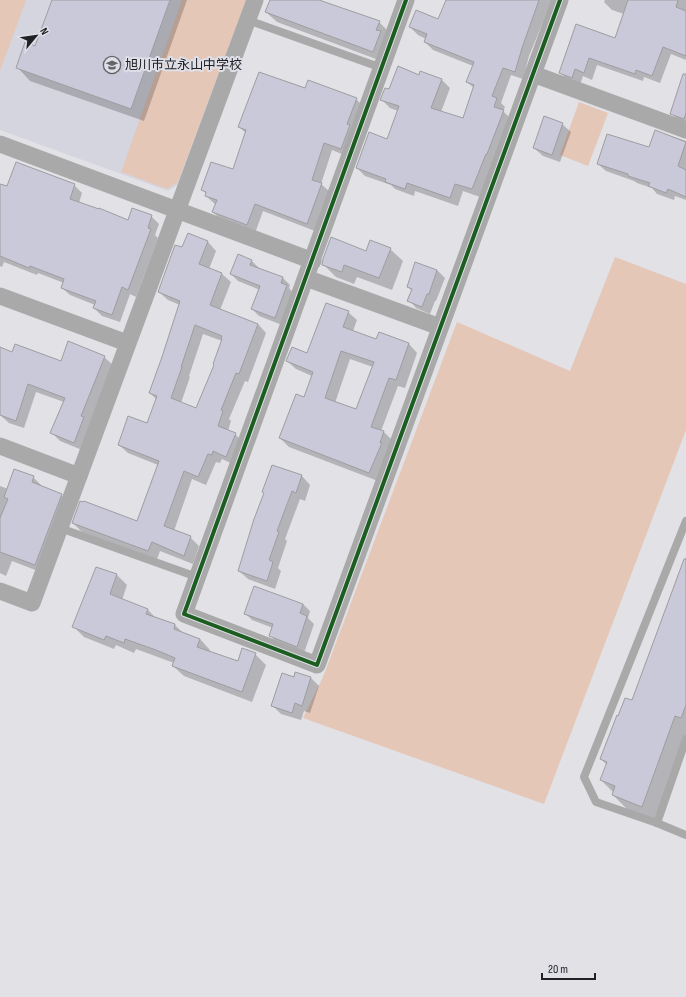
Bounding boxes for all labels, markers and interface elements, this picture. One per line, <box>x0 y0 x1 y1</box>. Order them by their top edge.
north arrow <box>16 16 56 56</box>
text: N <box>37 26 51 37</box>
school or university icon: 旭川市立永山中学校 <box>102 55 122 75</box>
place label: 旭川市立永山中学校 <box>125 57 242 73</box>
scale bar <box>542 955 595 981</box>
text: 20 m <box>548 962 568 977</box>

